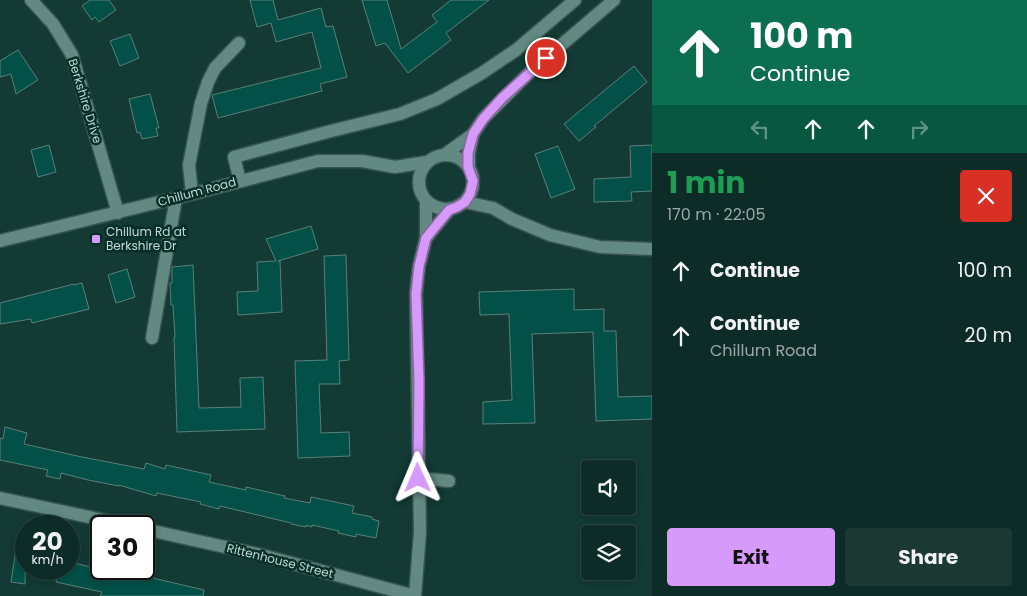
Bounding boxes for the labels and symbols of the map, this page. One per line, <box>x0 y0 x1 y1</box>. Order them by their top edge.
pin <box>525 37 567 79</box>
street label: Berkshire Drive <box>65 57 106 145</box>
street label: Chillum Road <box>156 173 238 210</box>
place label: Chillum Rd at Berkshire Dr <box>106 223 186 254</box>
marker: Chillum Rd at Berkshire Dr <box>90 233 102 245</box>
position arrow <box>391 451 443 503</box>
speed limit sign: 30 <box>90 515 155 580</box>
street label: Rittenhouse Street <box>225 539 335 582</box>

